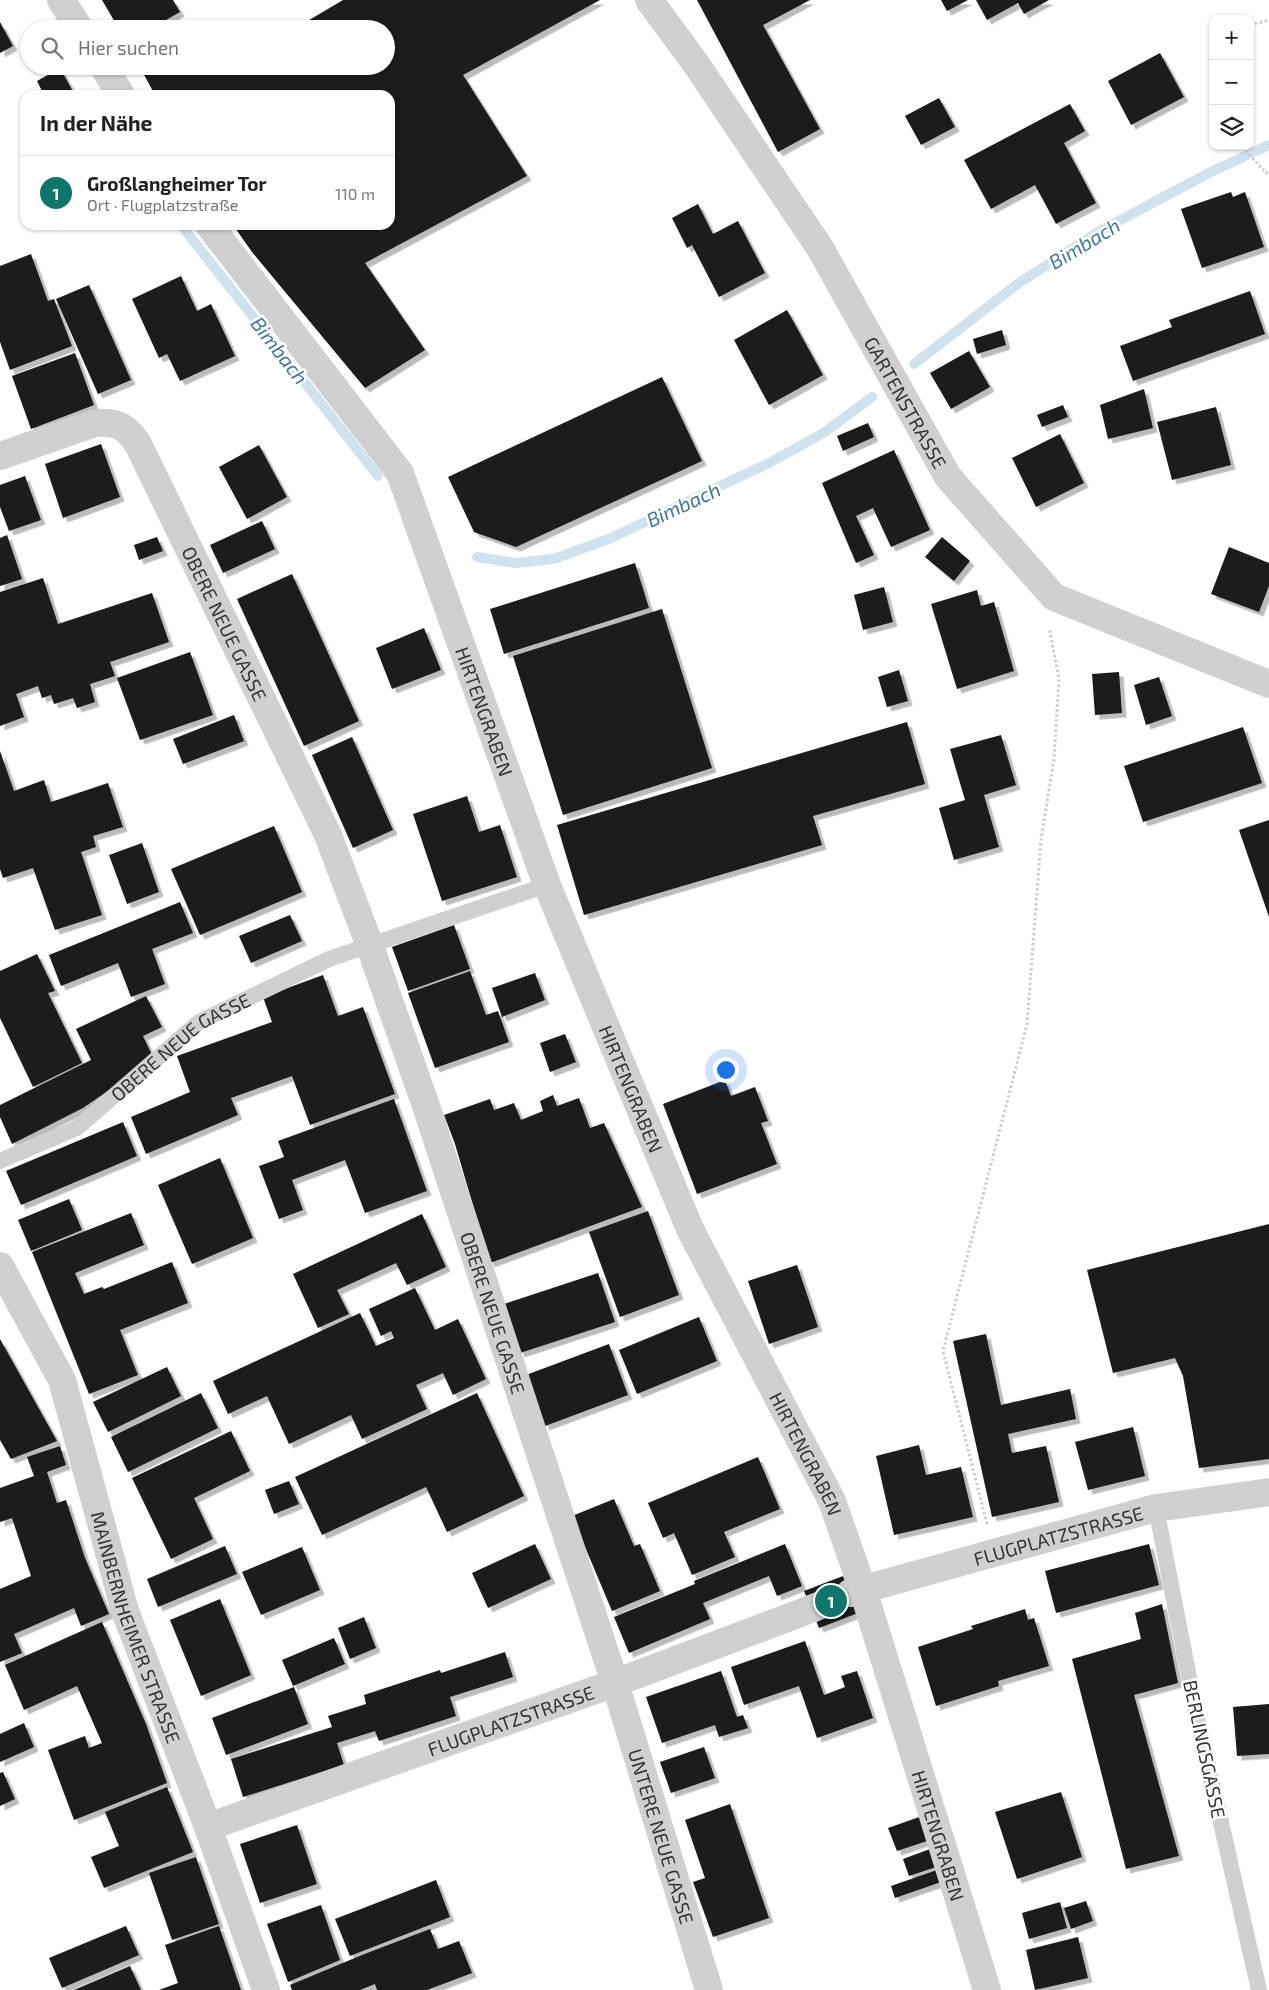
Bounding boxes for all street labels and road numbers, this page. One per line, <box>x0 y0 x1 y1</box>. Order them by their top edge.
street label: GARTENSTRASSE <box>860 332 952 472</box>
street label: OBERE NEUE GASSE <box>178 542 272 704</box>
street label: HIRTENGRABEN <box>451 644 519 779</box>
street label: OBERE NEUE GASSE <box>105 988 254 1105</box>
street label: HIRTENGRABEN <box>595 1022 668 1156</box>
street label: OBERE NEUE GASSE <box>456 1229 531 1396</box>
street label: HIRTENGRABEN <box>765 1388 847 1518</box>
street label: FLUGPLATZSTRASSE <box>971 1501 1146 1570</box>
street label: MAINBERNHEIMER STRASSE <box>87 1509 186 1746</box>
street label: BERLINGSGASSE <box>1179 1678 1231 1820</box>
street label: FLUGPLATZSTRASSE <box>424 1680 597 1760</box>
street label: UNTERE NEUE GASSE <box>624 1746 699 1926</box>
street label: HIRTENGRABEN <box>908 1767 970 1904</box>

